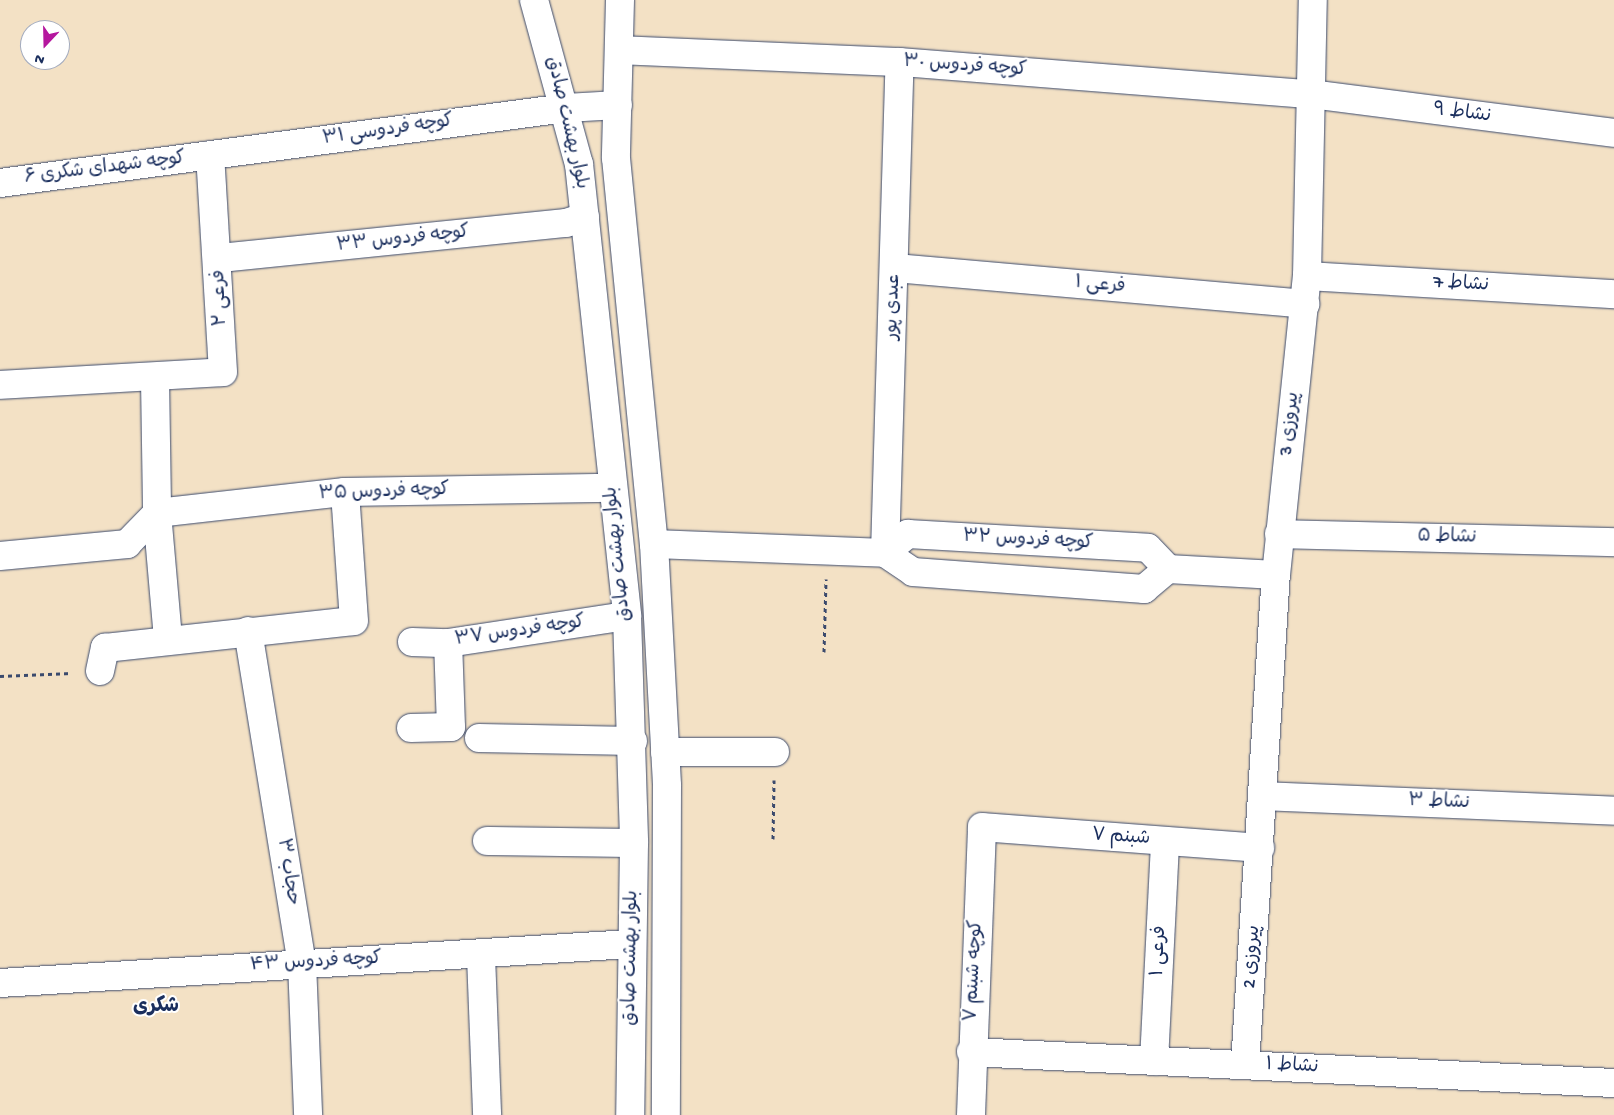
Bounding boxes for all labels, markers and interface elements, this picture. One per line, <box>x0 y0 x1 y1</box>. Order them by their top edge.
north arrow <box>20 20 70 70</box>
text: N <box>32 49 47 68</box>
street label: کوچه فردوس ۳۰ <box>902 51 1028 83</box>
street label: بلوار بهشت صادق <box>540 54 592 192</box>
street label: نشاط ۹ <box>1432 99 1492 129</box>
street label: کوچه فردوسی ۳۱ <box>321 111 455 151</box>
street label: کوچه شهدای شکری ۶ <box>23 148 187 190</box>
street label: کوچه فردوس ۳۳ <box>336 222 470 258</box>
street label: فرعی ۲ <box>209 269 233 327</box>
street label: فرعی ۱ <box>1074 272 1126 300</box>
street label: نشاط 7 <box>1433 272 1489 298</box>
street label: عبدی پور <box>881 274 907 340</box>
street label: پیروزی 3 <box>1276 391 1306 457</box>
street label: کوچه فردوس ۳۵ <box>318 479 450 507</box>
street label: بلوار بهشت صادق <box>601 485 637 623</box>
street label: کوچه فردوس ۳۲ <box>962 526 1094 556</box>
street label: نشاط ۵ <box>1417 526 1477 550</box>
street label: کوچه فردوس ۳۷ <box>453 612 587 652</box>
street label: نشاط ۳ <box>1408 791 1470 815</box>
street label: شبنم ۷ <box>1091 825 1151 851</box>
street label: حجاب ۳ <box>270 837 304 907</box>
street label: بلوار بهشت صادق <box>619 890 645 1026</box>
street label: کوچه شبنم ۷ <box>961 920 989 1022</box>
street label: فرعی ۱ <box>1147 925 1173 977</box>
street label: پیروزی 2 <box>1239 925 1267 989</box>
street label: کوچه فردوس ۴۳ <box>249 948 383 978</box>
district label: شکری <box>133 995 179 1019</box>
street label: نشاط ۱ <box>1265 1054 1319 1080</box>

